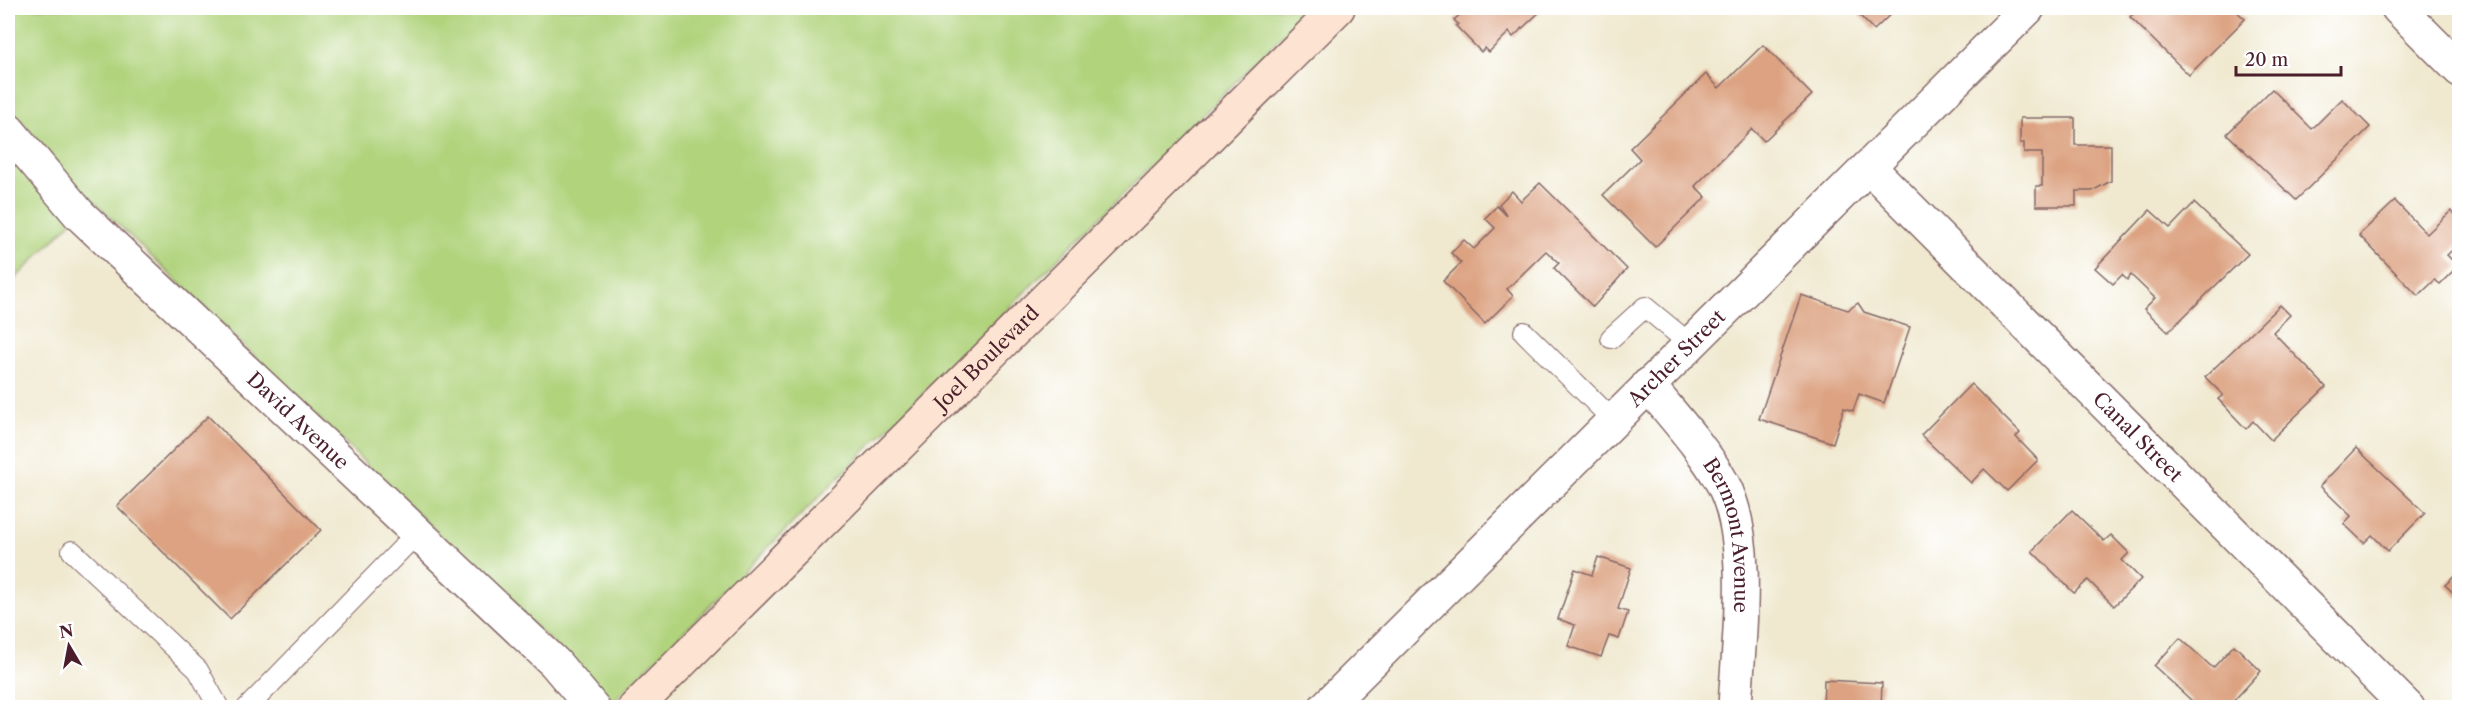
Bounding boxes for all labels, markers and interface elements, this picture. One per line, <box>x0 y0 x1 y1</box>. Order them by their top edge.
scale bar <box>2236 39 2341 77</box>
text: 20 m <box>2245 49 2289 71</box>
street label: Joel Boulevard <box>927 301 1044 417</box>
street label: Archer Street <box>1622 305 1730 412</box>
street label: David Avenue <box>242 367 354 474</box>
street label: Canal Street <box>2088 387 2188 487</box>
street label: Bermont Avenue <box>1698 453 1753 613</box>
north arrow <box>39 616 99 676</box>
text: N <box>58 620 75 642</box>

